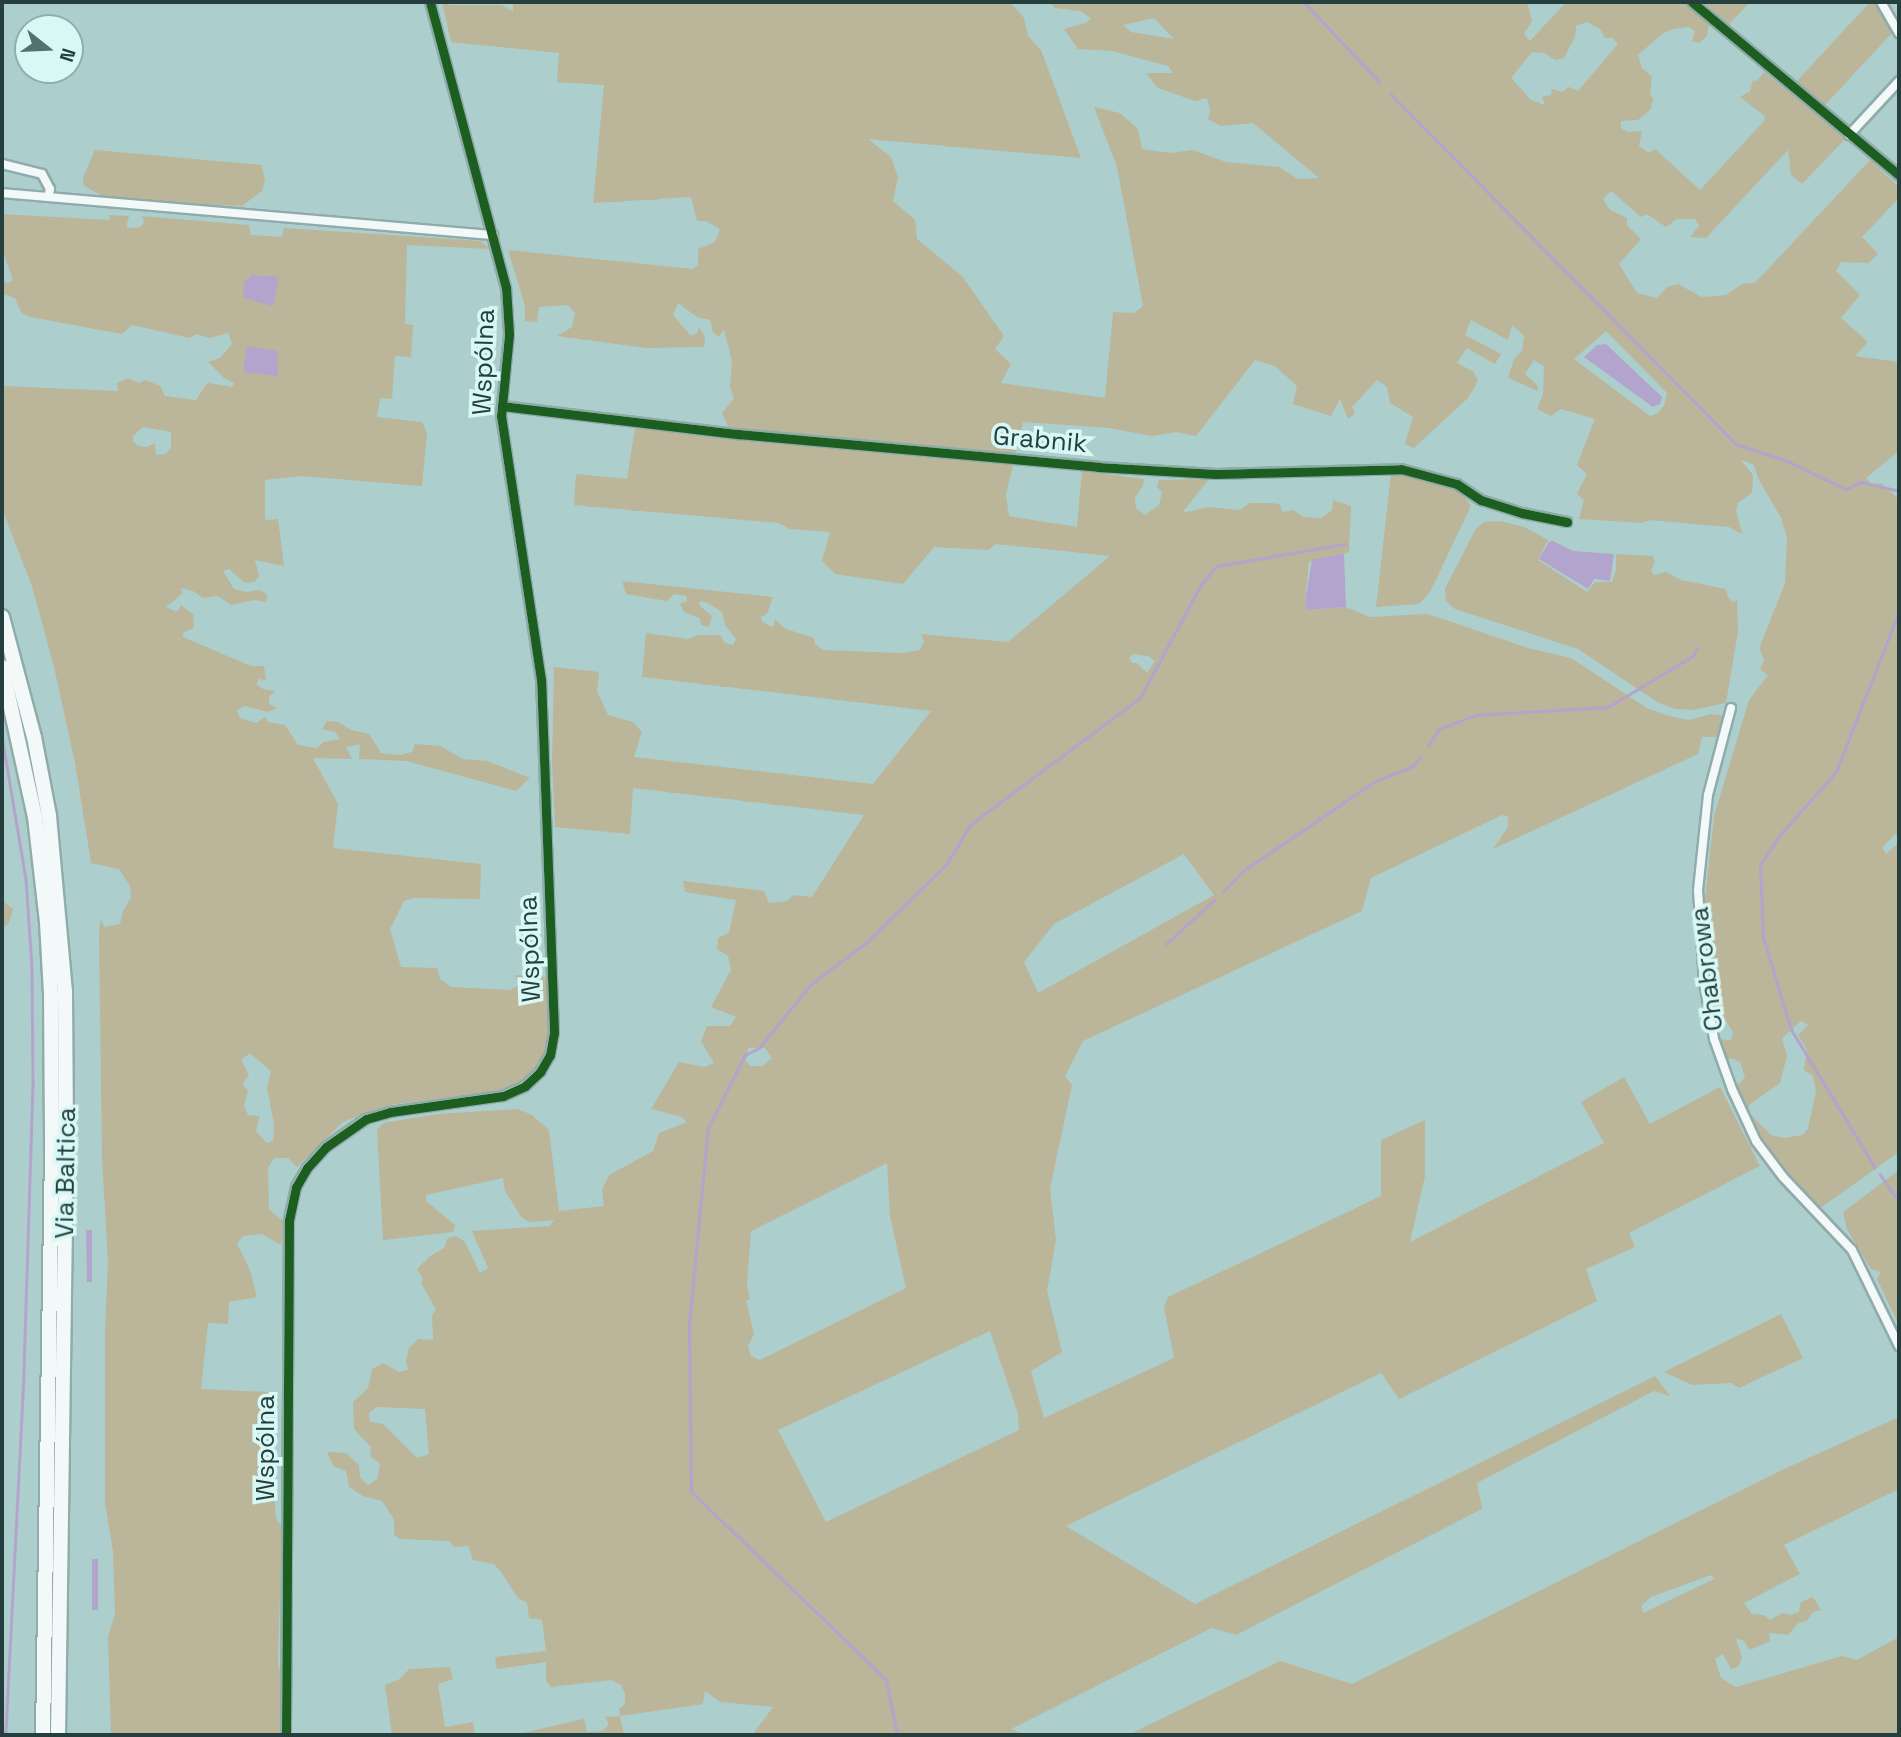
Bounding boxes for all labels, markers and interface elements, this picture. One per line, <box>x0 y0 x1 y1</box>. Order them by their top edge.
north arrow <box>14 14 84 84</box>
text: N <box>54 45 81 65</box>
street label: Wspólna <box>467 308 501 416</box>
street label: Grabnik <box>992 420 1088 460</box>
street label: Wspólna <box>513 895 547 1003</box>
street label: Chabrowa <box>1684 905 1730 1033</box>
street label: Via Baltica <box>49 1107 83 1239</box>
street label: Wspólna <box>250 1395 282 1501</box>

